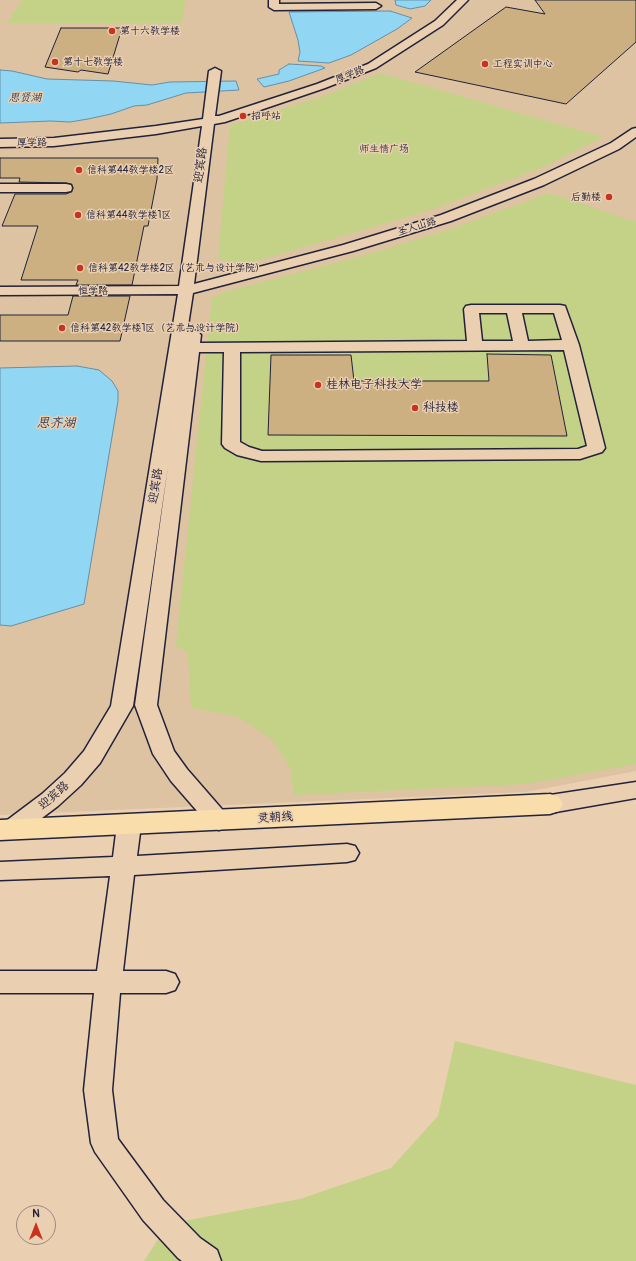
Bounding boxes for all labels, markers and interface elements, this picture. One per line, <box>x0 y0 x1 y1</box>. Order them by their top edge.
place label: 第十六教学楼 <box>120 25 180 37</box>
marker: 第十六教学楼 <box>107 26 117 36</box>
place label: 第十七教学楼 <box>63 56 123 68</box>
marker: 第十七教学楼 <box>50 57 60 67</box>
place label: 工程实训中心 <box>493 58 553 70</box>
marker: 工程实训中心 <box>480 59 490 69</box>
street label: 厚学路 <box>334 64 366 86</box>
water label: 思贤湖 <box>9 91 41 105</box>
place label: 招呼站 <box>251 110 281 122</box>
marker: 招呼站 <box>238 111 248 121</box>
street label: 厚学路 <box>17 137 47 149</box>
park label: 师生情广场 <box>359 143 409 155</box>
street label: 迎宾路 <box>192 146 210 184</box>
place label: 信科第44教学楼2区 <box>87 164 174 176</box>
marker: 信科第44教学楼2区 <box>74 165 84 175</box>
place label: 后勤楼 <box>571 191 601 203</box>
marker: 后勤楼 <box>604 192 614 202</box>
place label: 信科第44教学楼1区 <box>86 209 172 221</box>
marker: 信科第44教学楼1区 <box>73 210 83 220</box>
street label: 圣人山路 <box>396 215 438 239</box>
place label: 信科第42教学楼2区（艺术与设计学院） <box>88 262 265 274</box>
marker: 信科第42教学楼2区（艺术与设计学院） <box>75 263 85 273</box>
street label: 恒学路 <box>78 285 108 297</box>
place label: 信科第42教学楼1区（艺术与设计学院） <box>70 322 245 334</box>
marker: 信科第42教学楼1区（艺术与设计学院） <box>57 323 67 333</box>
place label: 桂林电子科技大学 <box>326 378 422 392</box>
marker: 桂林电子科技大学 <box>313 380 323 390</box>
place label: 科技楼 <box>423 401 459 415</box>
marker: 科技楼 <box>410 403 420 413</box>
water label: 思齐湖 <box>37 416 75 432</box>
street label: 迎宾路 <box>146 467 166 505</box>
street label: 迎宾路 <box>36 779 72 813</box>
street label: 灵朝线 <box>257 810 293 826</box>
north arrow <box>16 1205 56 1245</box>
text: N <box>32 1207 40 1220</box>

